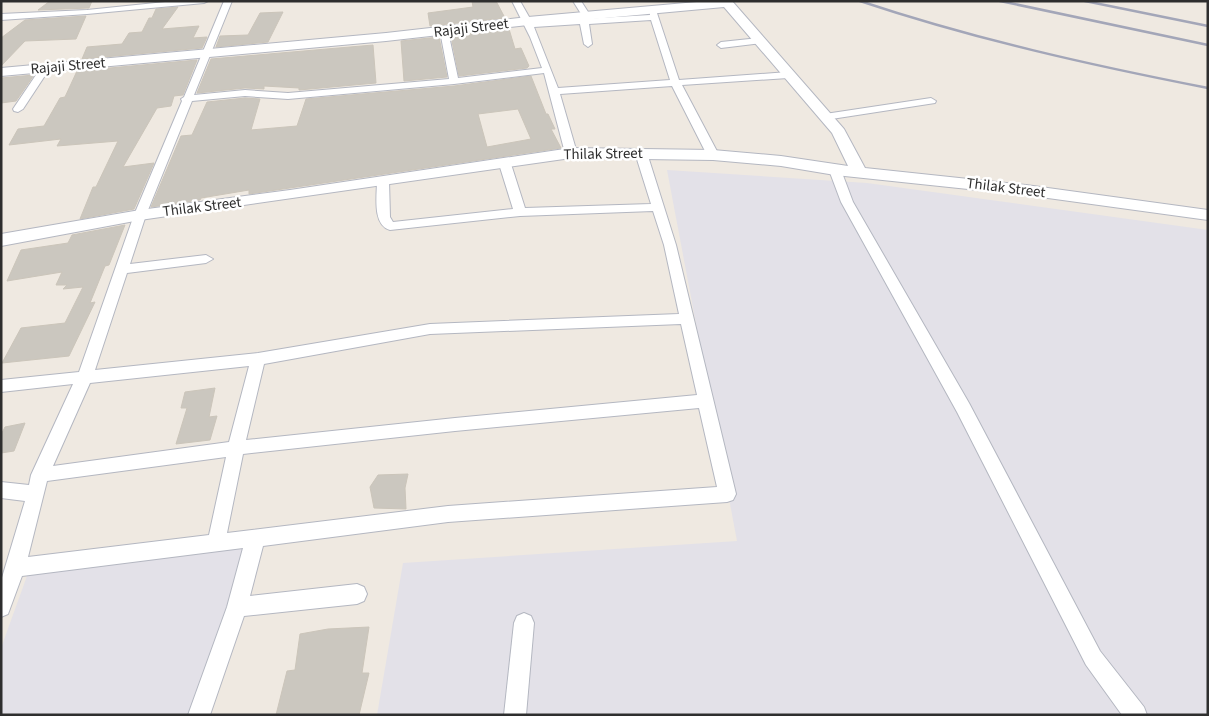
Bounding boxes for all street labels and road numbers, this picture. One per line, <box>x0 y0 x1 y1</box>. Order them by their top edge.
street label: Rajaji Street <box>432 13 510 43</box>
street label: Rajaji Street <box>30 52 106 80</box>
street label: Thilak Street <box>563 143 643 165</box>
street label: Thilak Street <box>965 173 1047 203</box>
street label: Thilak Street <box>161 192 243 222</box>

